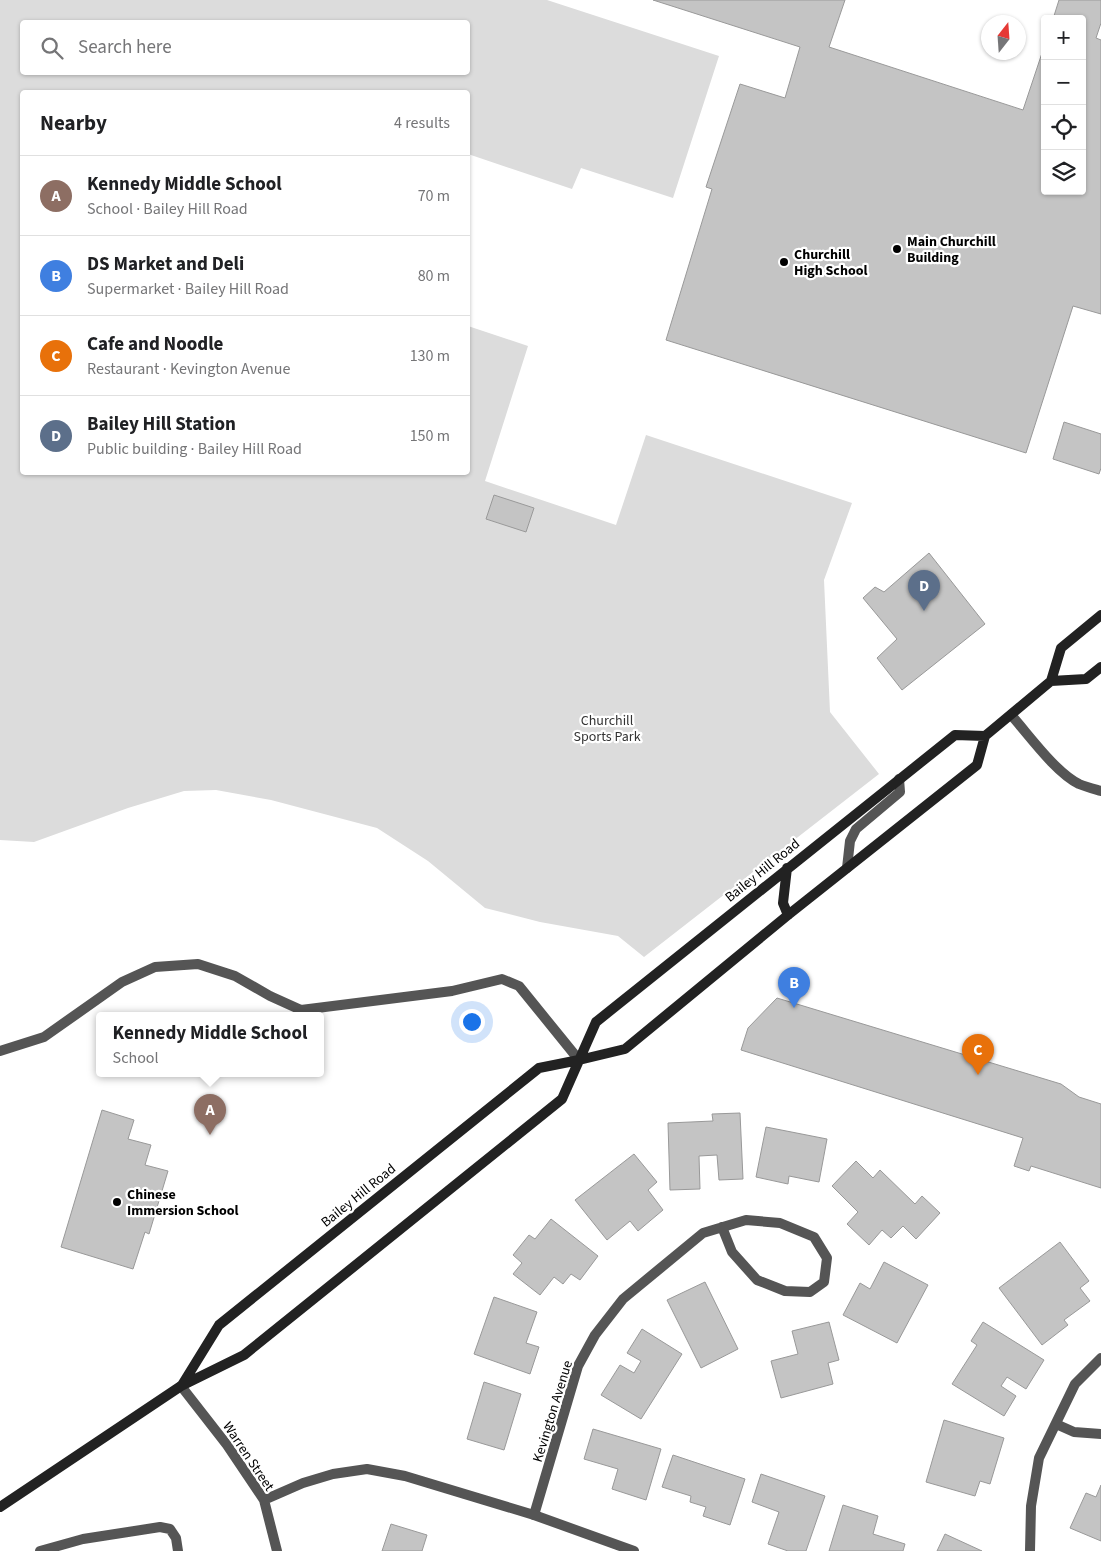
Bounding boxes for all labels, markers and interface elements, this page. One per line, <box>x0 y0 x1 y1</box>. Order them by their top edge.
north arrow <box>981 15 1026 60</box>
map controls <box>1041 15 1086 195</box>
button: + <box>1041 15 1086 60</box>
search box <box>20 20 470 75</box>
icon: search <box>38 34 66 62</box>
text: Search here <box>78 34 172 61</box>
button: − <box>1041 60 1086 105</box>
button: locate <box>1041 105 1086 150</box>
text: Nearby <box>40 108 107 138</box>
text: 4 results <box>394 112 450 134</box>
button: layers <box>1041 150 1086 195</box>
text: Kennedy Middle School <box>87 171 282 198</box>
text: A <box>51 185 61 207</box>
text: 70 m <box>418 185 450 207</box>
text: School · Bailey Hill Road <box>87 198 248 220</box>
place label: Main Churchill Building <box>907 232 996 268</box>
marker: Main Churchill Building <box>891 243 903 255</box>
place label: Churchill High School <box>794 245 867 281</box>
text: DS Market and Deli <box>87 251 244 278</box>
marker: Churchill High School <box>778 256 790 268</box>
text: B <box>51 265 61 287</box>
text: 80 m <box>418 265 450 287</box>
text: Supermarket · Bailey Hill Road <box>87 278 289 300</box>
text: Cafe and Noodle <box>87 331 223 358</box>
text: C <box>51 345 61 367</box>
text: 130 m <box>410 345 450 367</box>
text: Restaurant · Kevington Avenue <box>87 358 290 380</box>
text: Bailey Hill Station <box>87 411 236 438</box>
text: D <box>51 425 61 447</box>
text: 150 m <box>410 425 450 447</box>
text: Public building · Bailey Hill Road <box>87 438 302 460</box>
pin: D <box>908 570 940 611</box>
park label: Churchill Sports Park <box>573 711 641 747</box>
street label: Bailey Hill Road <box>721 834 804 907</box>
pin: B <box>778 967 810 1008</box>
your location <box>459 1009 485 1035</box>
popup <box>96 1012 324 1077</box>
text: Kennedy Middle School <box>113 1020 307 1047</box>
pin: C <box>962 1034 994 1075</box>
text: School <box>113 1047 159 1069</box>
pin: A <box>194 1094 226 1135</box>
street label: Bailey Hill Road <box>317 1159 400 1232</box>
place label: Chinese Immersion School <box>127 1185 238 1221</box>
marker: Chinese Immersion School <box>111 1196 123 1208</box>
street label: Kevington Avenue <box>528 1358 578 1465</box>
street label: Warren Street <box>218 1418 279 1495</box>

